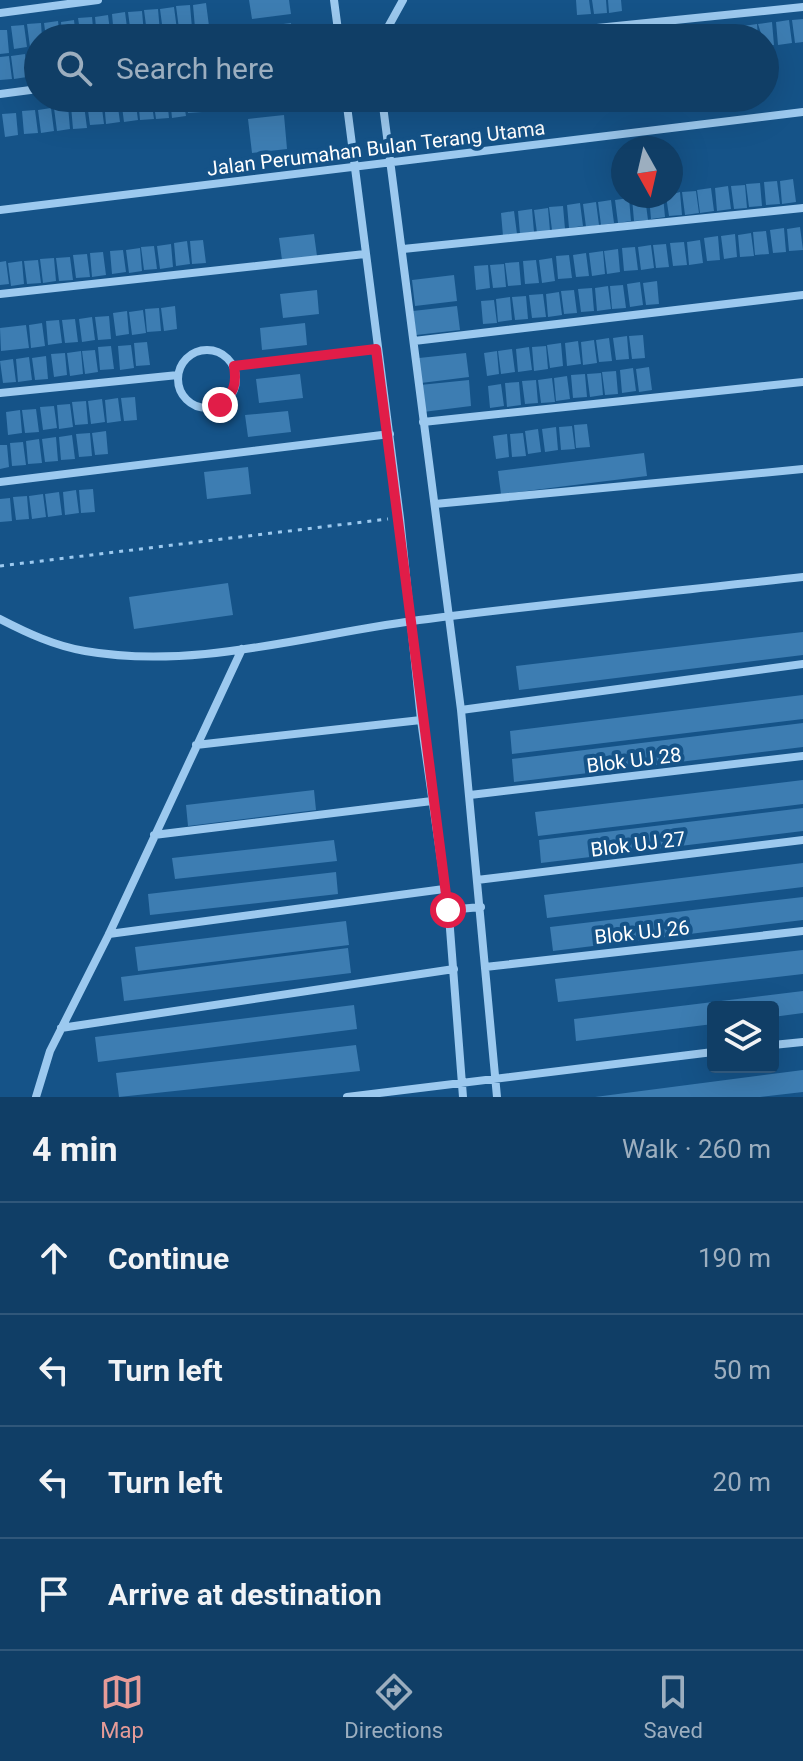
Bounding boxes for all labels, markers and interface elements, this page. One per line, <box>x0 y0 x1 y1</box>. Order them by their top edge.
search box <box>24 24 779 112</box>
icon: search <box>52 46 96 90</box>
text: Search here <box>116 51 274 86</box>
street label: Jalan Perumahan Bulan Terang Utama <box>206 115 546 181</box>
north arrow <box>611 136 683 208</box>
route end <box>202 387 238 423</box>
street label: Blok UJ 28 <box>585 742 683 778</box>
street label: Blok UJ 27 <box>589 826 687 862</box>
route start <box>430 892 466 928</box>
street label: Blok UJ 26 <box>593 915 691 949</box>
map controls <box>707 1001 779 1073</box>
button: layers <box>707 1001 779 1073</box>
text: 4 min <box>32 1129 117 1169</box>
text: Walk · 260 m <box>622 1134 771 1164</box>
icon: ahead <box>32 1236 76 1280</box>
text: Continue <box>108 1241 229 1276</box>
text: 190 m <box>698 1243 771 1273</box>
icon: left <box>32 1348 76 1392</box>
text: Turn left <box>108 1353 223 1388</box>
text: 50 m <box>713 1355 771 1385</box>
icon: left <box>32 1460 76 1504</box>
text: Turn left <box>108 1465 223 1500</box>
text: 20 m <box>713 1467 771 1497</box>
icon: arrive <box>32 1572 76 1616</box>
text: Arrive at destination <box>108 1577 382 1612</box>
tab: Map <box>100 1670 144 1743</box>
tab: Directions <box>344 1670 443 1743</box>
tab: Saved <box>643 1670 703 1743</box>

